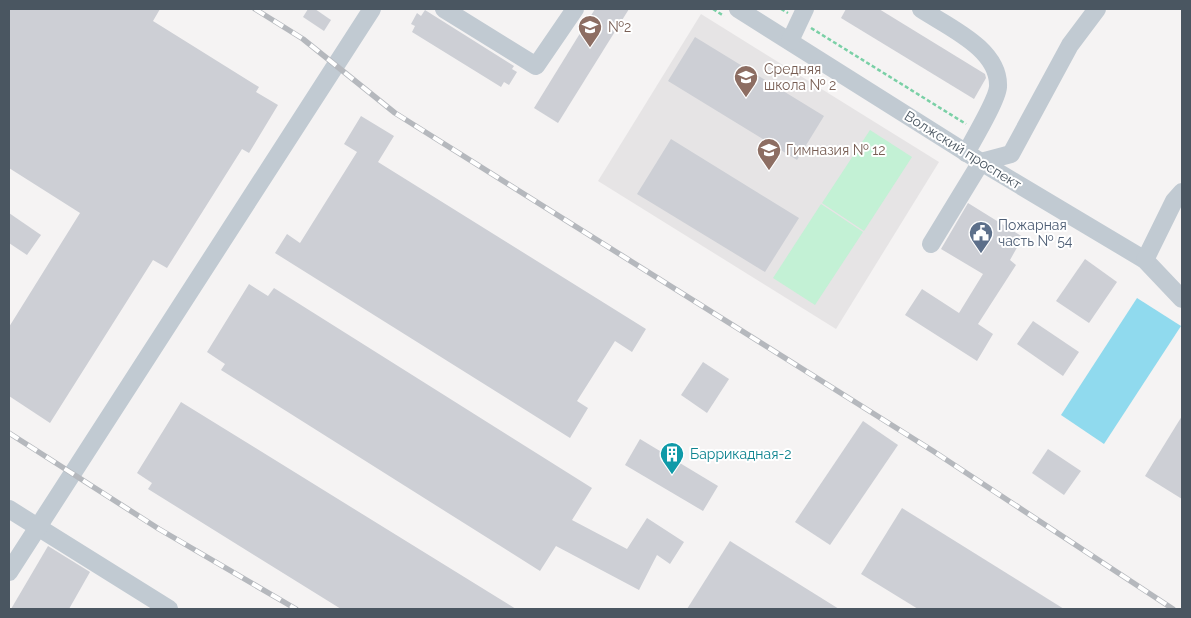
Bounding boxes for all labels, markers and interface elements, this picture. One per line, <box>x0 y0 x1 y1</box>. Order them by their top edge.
school or university icon: №2 <box>577 14 603 48</box>
place label: №2 <box>608 19 631 35</box>
place label: Средняя школа № 2 <box>764 61 836 93</box>
school or university icon: Средняя школа № 2 <box>733 64 759 98</box>
street label: Волжский проспект <box>902 108 1025 193</box>
school or university icon: Гимназия № 12 <box>756 137 782 171</box>
place label: Гимназия № 12 <box>786 142 886 158</box>
place label: Пожарная часть № 54 <box>998 217 1073 249</box>
public building icon: Пожарная часть № 54 <box>968 220 994 254</box>
building icon: Баррикадная-2 <box>659 441 685 475</box>
place label: Баррикадная-2 <box>690 446 792 462</box>

